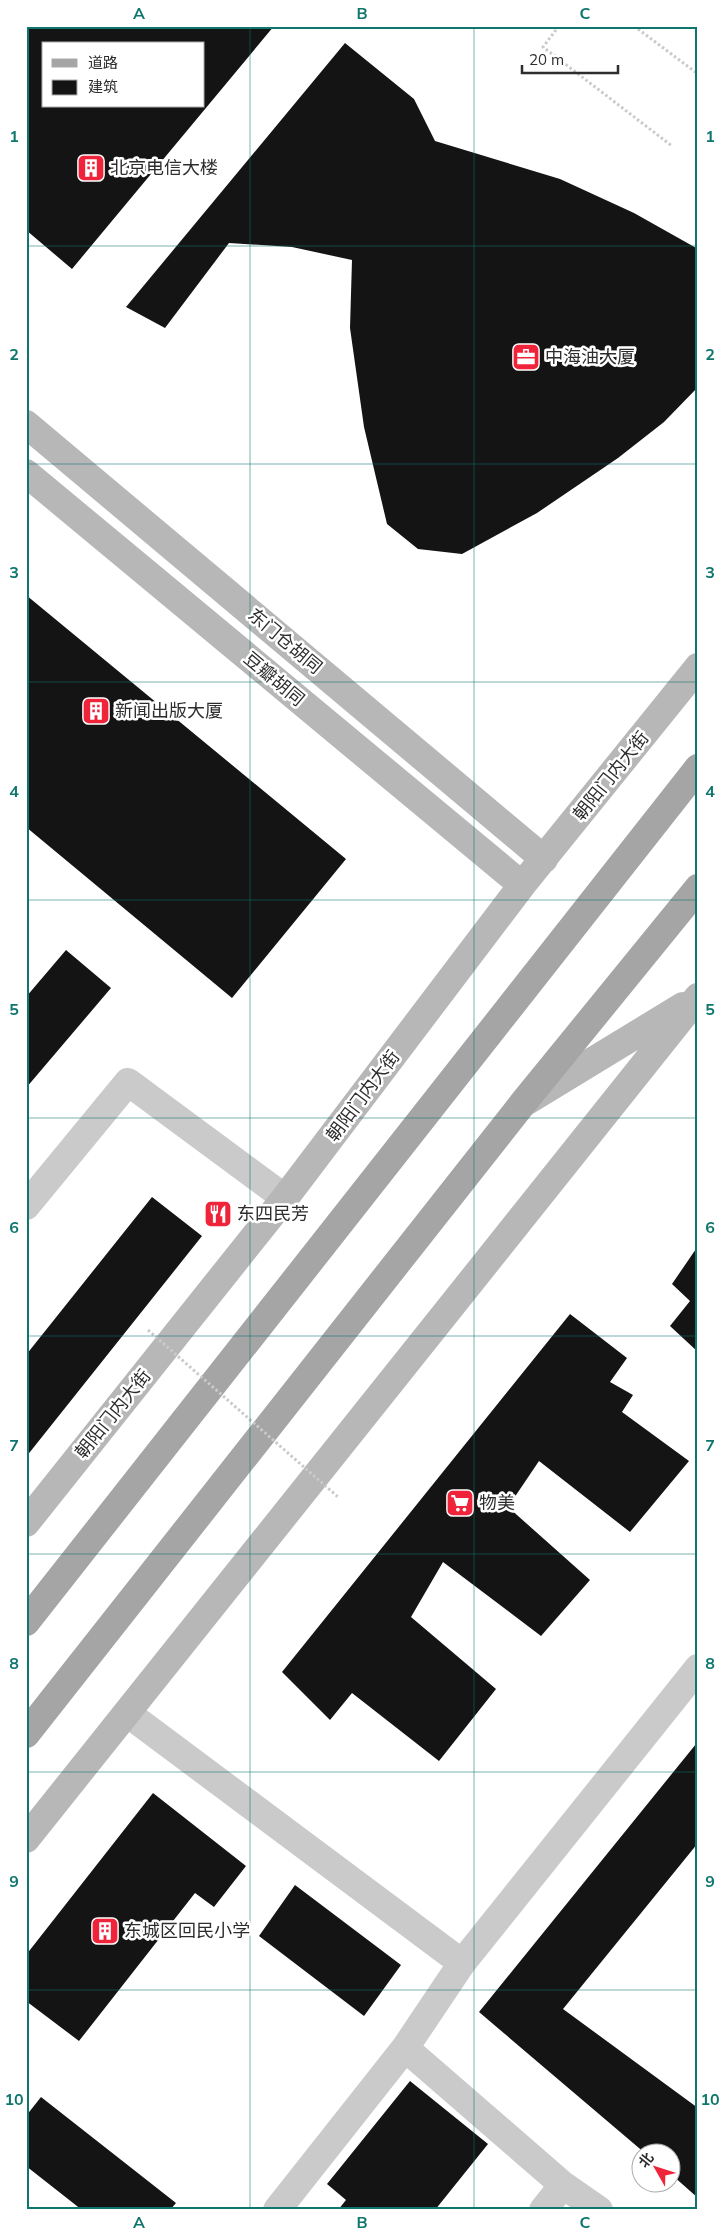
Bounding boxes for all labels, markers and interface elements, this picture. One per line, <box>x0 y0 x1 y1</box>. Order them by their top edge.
text: A <box>133 3 145 23</box>
text: B <box>356 3 368 23</box>
text: C <box>580 3 591 23</box>
legend <box>42 42 205 108</box>
scale bar <box>522 42 618 74</box>
text: 20 m <box>529 50 564 69</box>
text: 道路 <box>88 53 118 72</box>
text: 建筑 <box>88 77 118 96</box>
text: 1 <box>9 126 19 146</box>
text: 1 <box>705 126 715 146</box>
building icon: 北京电信大楼 <box>76 153 106 183</box>
place label: 北京电信大楼 <box>110 156 218 179</box>
office icon: 中海油大厦 <box>511 342 541 372</box>
text: 2 <box>9 344 19 364</box>
text: 2 <box>705 344 715 364</box>
place label: 中海油大厦 <box>545 345 635 368</box>
text: 3 <box>9 562 19 582</box>
text: 3 <box>705 562 715 582</box>
street label: 东门仓胡同 <box>243 603 327 678</box>
street label: 豆瓣胡同 <box>239 647 309 711</box>
building icon: 新闻出版大厦 <box>81 696 111 726</box>
place label: 新闻出版大厦 <box>115 699 223 722</box>
street label: 朝阳门内大街 <box>568 726 654 825</box>
text: 4 <box>9 781 19 801</box>
text: 4 <box>705 781 715 801</box>
text: 5 <box>9 999 19 1019</box>
text: 5 <box>705 999 715 1019</box>
street label: 朝阳门内大街 <box>321 1046 404 1146</box>
restaurant icon: 东四民芳 <box>203 1199 233 1229</box>
place label: 东四民芳 <box>237 1202 309 1225</box>
text: 6 <box>9 1217 19 1237</box>
text: 6 <box>705 1217 715 1237</box>
street label: 朝阳门内大街 <box>70 1364 156 1463</box>
text: 7 <box>9 1435 19 1455</box>
text: 7 <box>705 1435 715 1455</box>
supermarket icon: 物美 <box>445 1488 475 1518</box>
place label: 物美 <box>479 1491 515 1514</box>
text: 8 <box>9 1653 19 1673</box>
text: 8 <box>705 1653 715 1673</box>
text: 9 <box>9 1871 19 1891</box>
text: 9 <box>705 1871 715 1891</box>
building icon: 东城区回民小学 <box>90 1916 120 1946</box>
place label: 东城区回民小学 <box>124 1919 250 1942</box>
text: 10 <box>4 2089 24 2109</box>
text: 10 <box>700 2089 720 2109</box>
north arrow <box>632 2144 682 2194</box>
text: 北 <box>634 2149 657 2171</box>
text: A <box>133 2212 145 2232</box>
text: B <box>356 2212 368 2232</box>
text: C <box>580 2212 591 2232</box>

